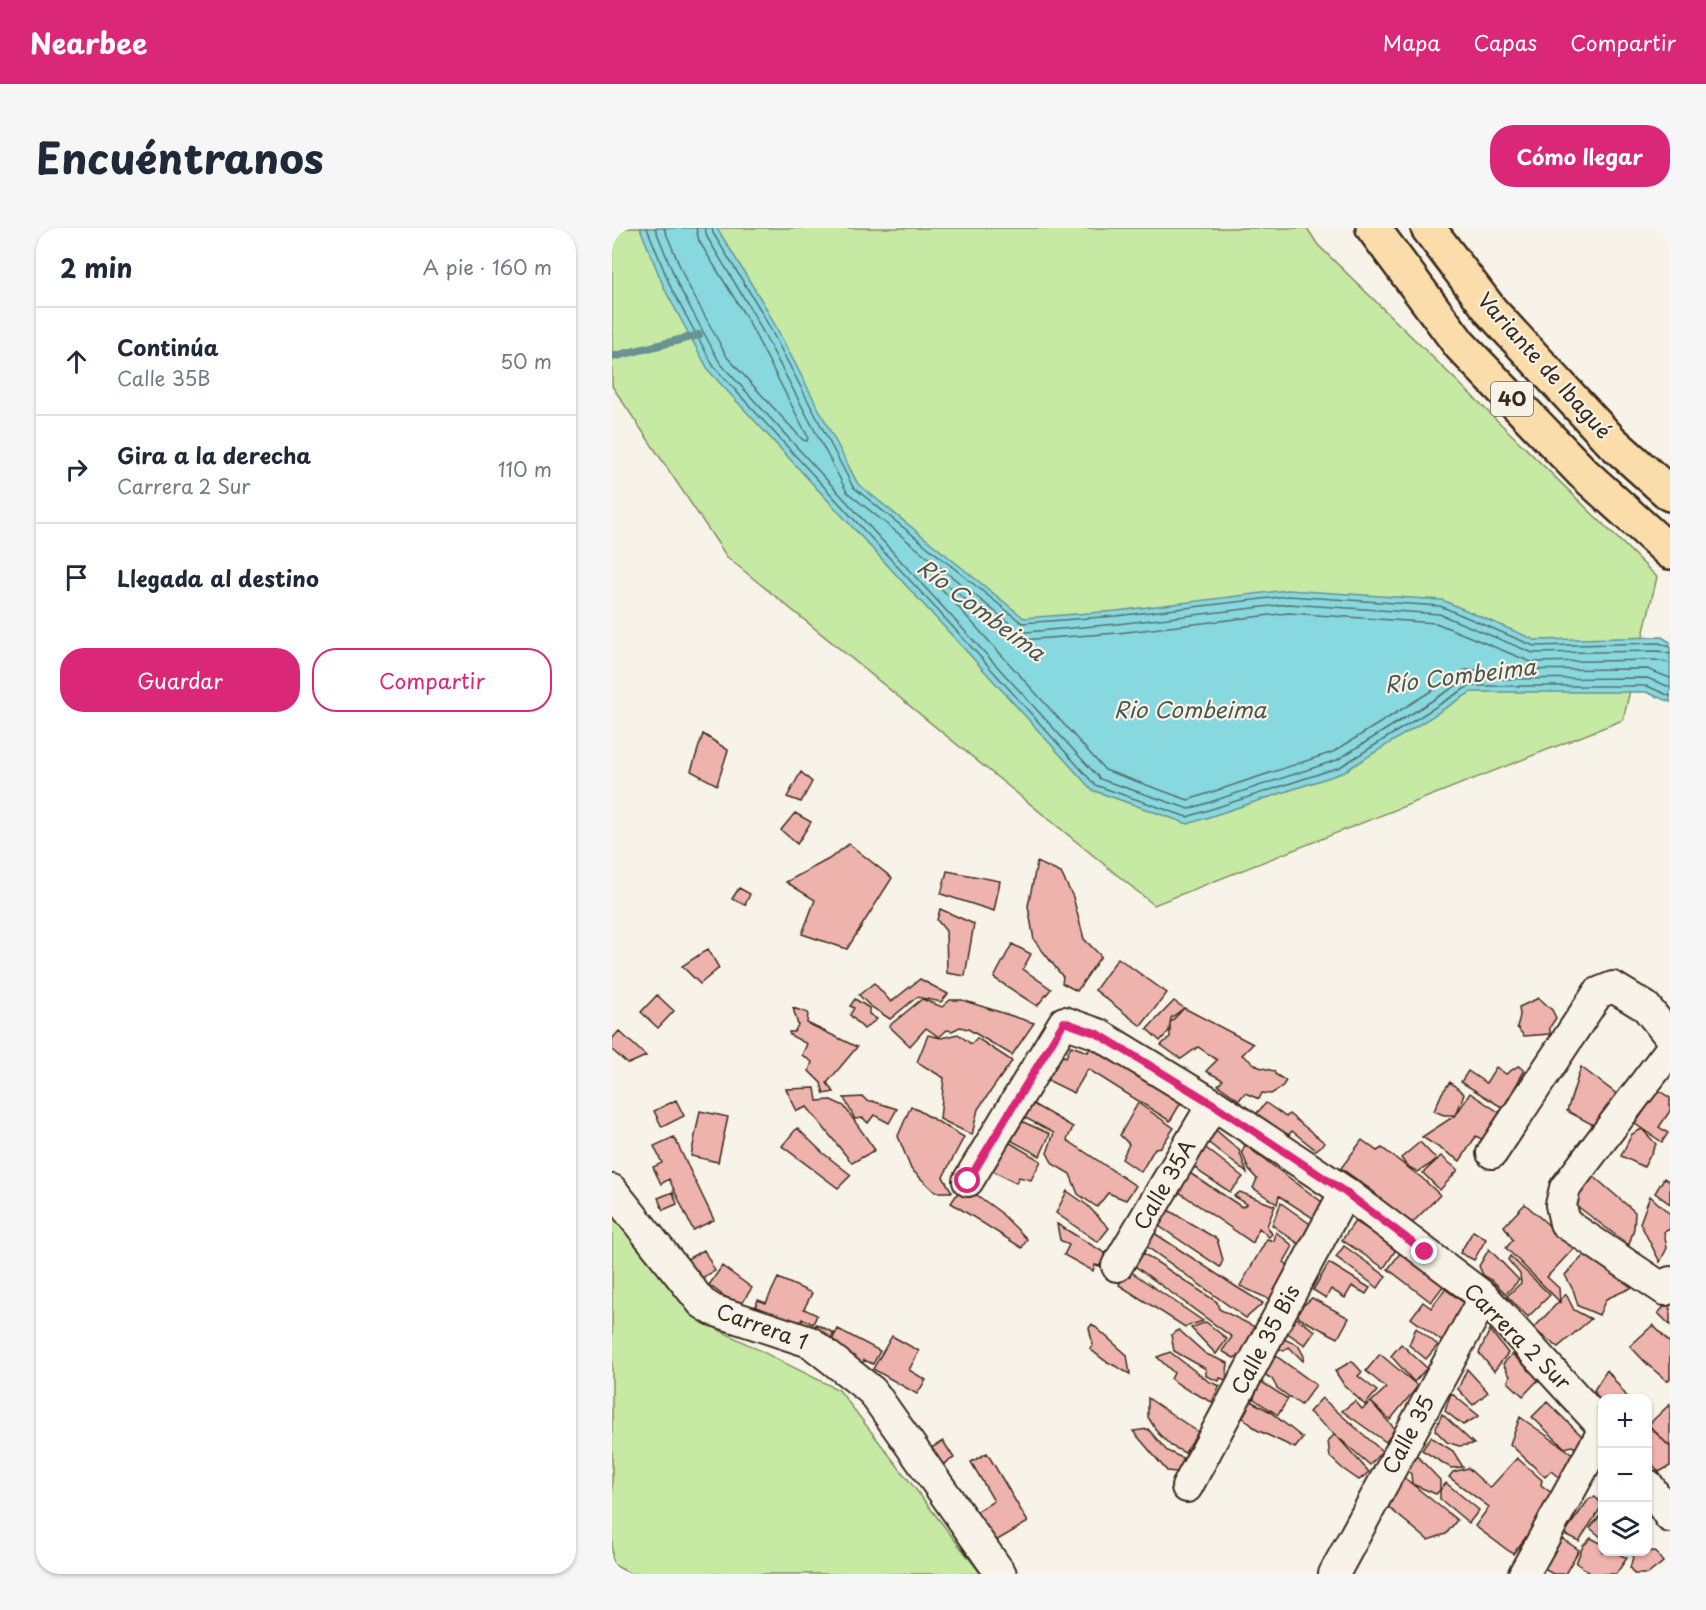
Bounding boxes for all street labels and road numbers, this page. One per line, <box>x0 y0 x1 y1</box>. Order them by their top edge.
street label: Variante de Ibagué <box>1471 284 1620 445</box>
road number: 40 <box>1491 382 1533 416</box>
street label: Calle 35A <box>1124 1133 1202 1235</box>
street label: Carrera 2 Sur <box>1457 1275 1580 1397</box>
street label: Calle 35 Bis <box>1222 1278 1307 1400</box>
street label: Carrera 1 <box>712 1294 813 1356</box>
street label: Calle 35 <box>1373 1389 1441 1479</box>

